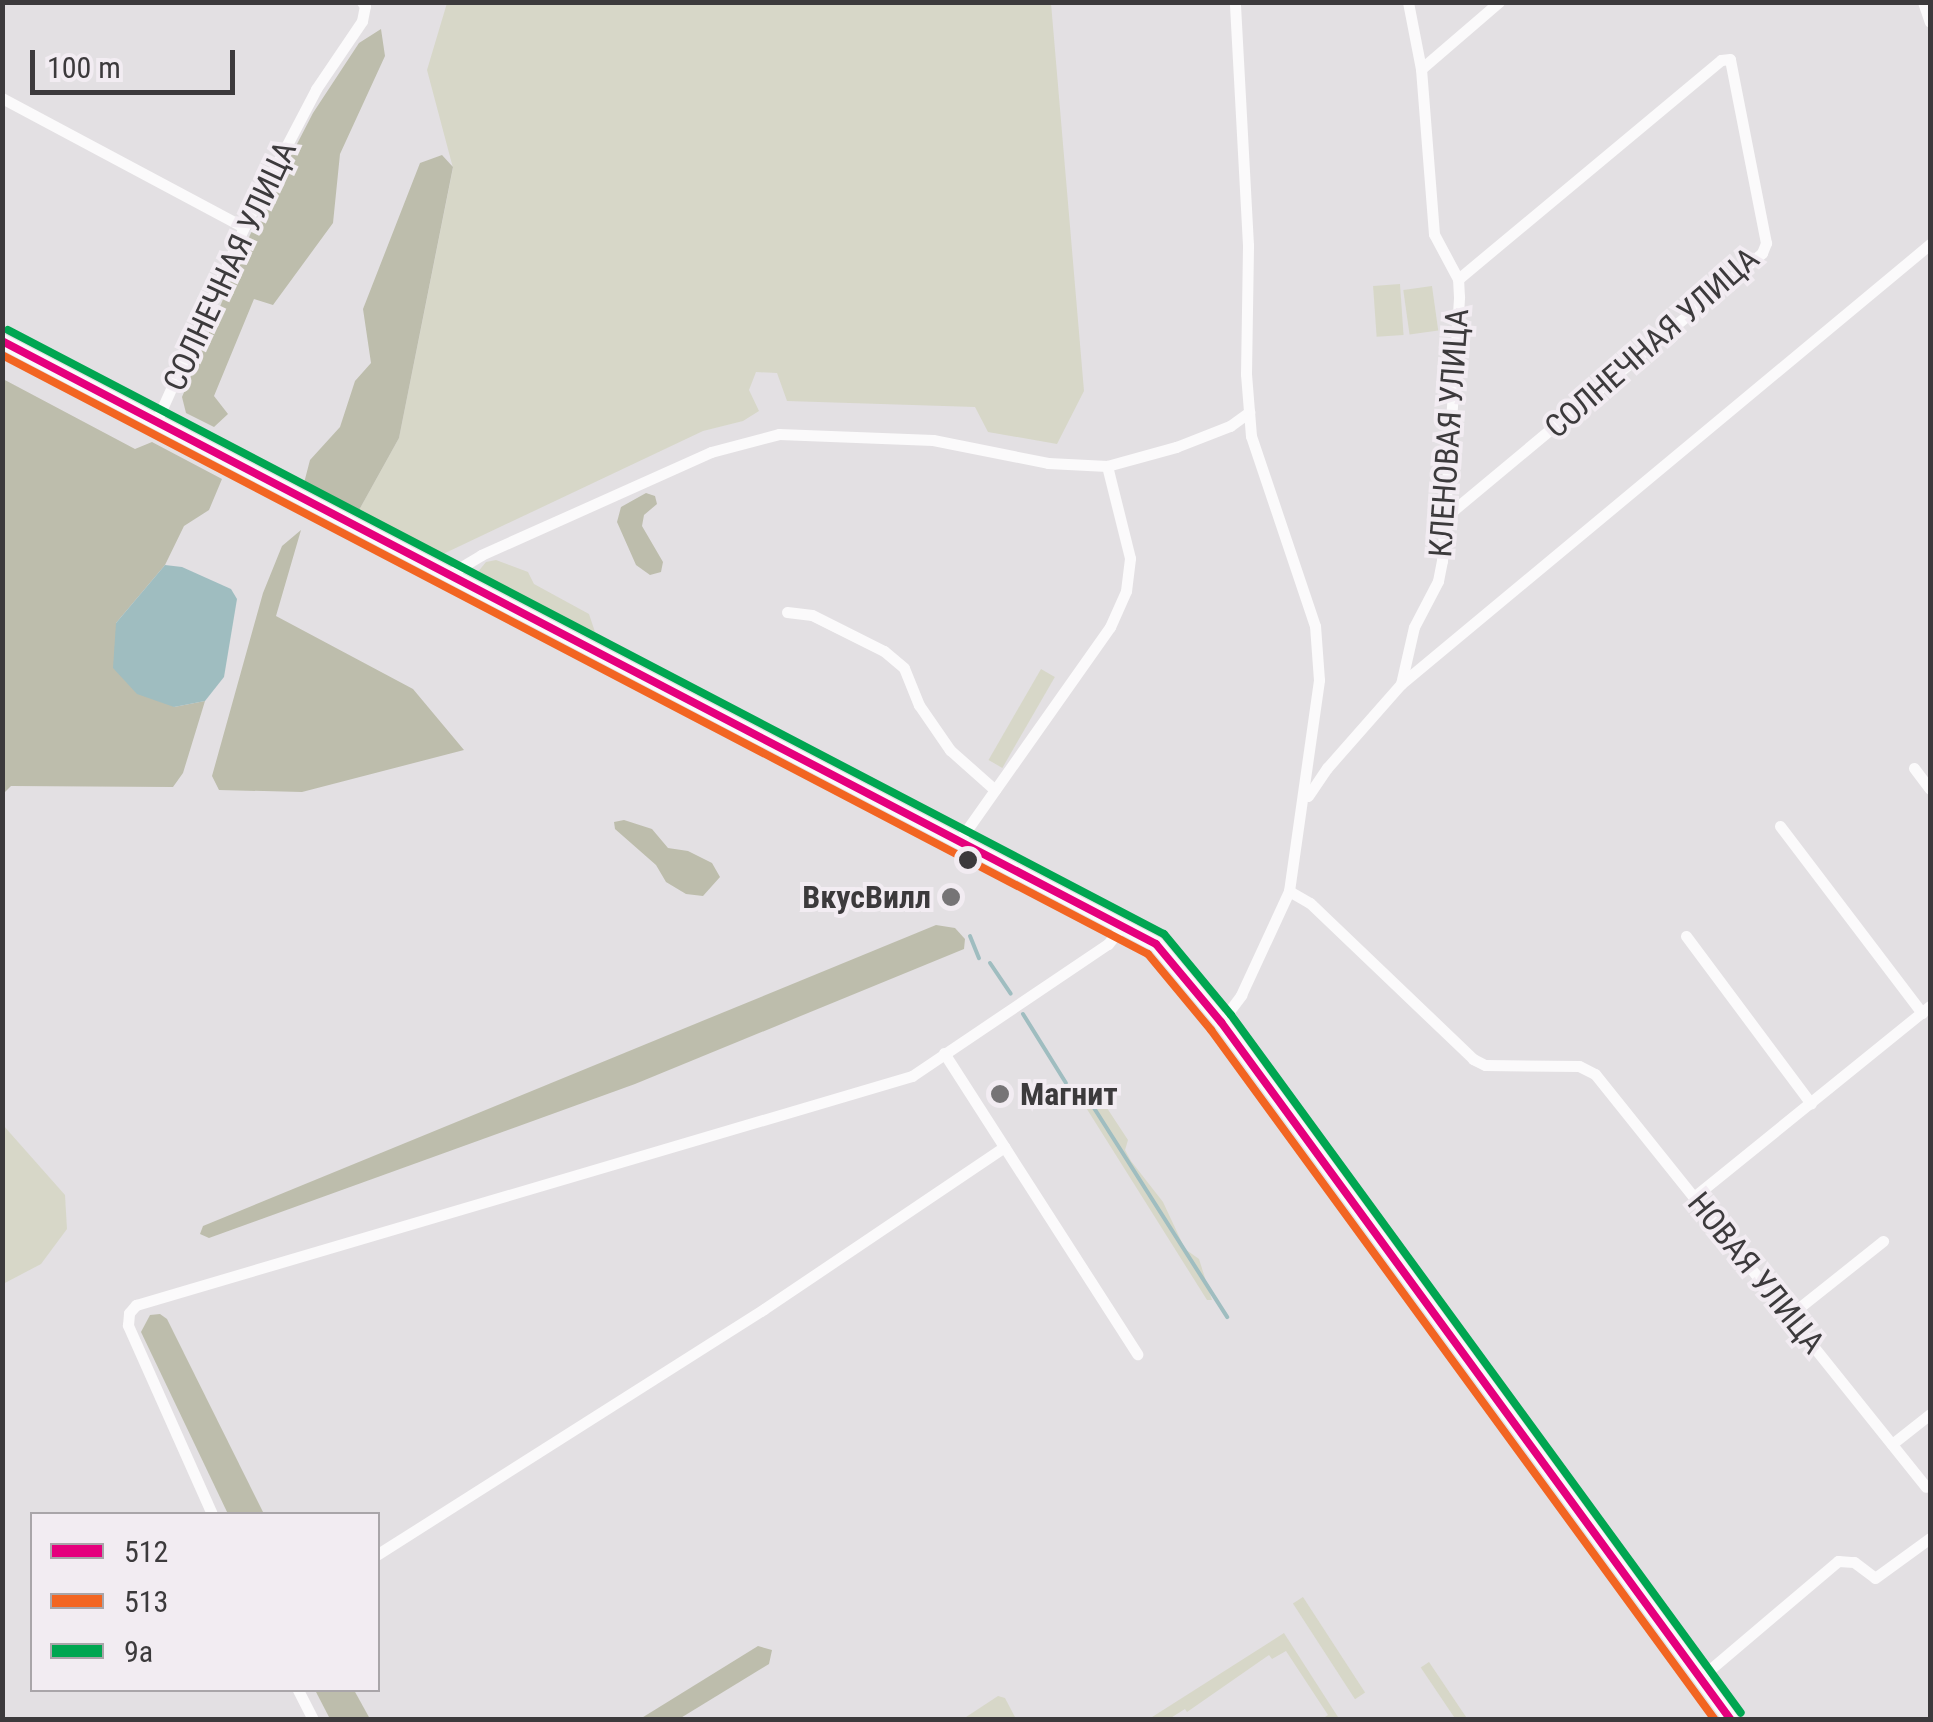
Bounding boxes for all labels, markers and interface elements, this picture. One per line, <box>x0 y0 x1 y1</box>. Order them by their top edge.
scale bar <box>35 30 240 92</box>
text: 100 m <box>47 50 121 85</box>
street label: СОЛНЕЧНАЯ УЛИЦА <box>155 135 305 397</box>
street label: СОЛНЕЧНАЯ УЛИЦА <box>1537 240 1767 446</box>
street label: КЛЕНОВАЯ УЛИЦА <box>1421 307 1477 559</box>
unlabelled marker <box>958 850 978 870</box>
place label: ВкусВилл <box>802 878 931 916</box>
marker: ВкусВилл <box>940 886 962 908</box>
place label: Магнит <box>1020 1075 1118 1113</box>
marker: Магнит <box>989 1083 1011 1105</box>
street label: НОВАЯ УЛИЦА <box>1679 1185 1833 1361</box>
legend <box>30 1512 380 1692</box>
text: 512 <box>124 1534 168 1569</box>
text: 513 <box>124 1584 168 1619</box>
text: 9а <box>124 1634 153 1669</box>

